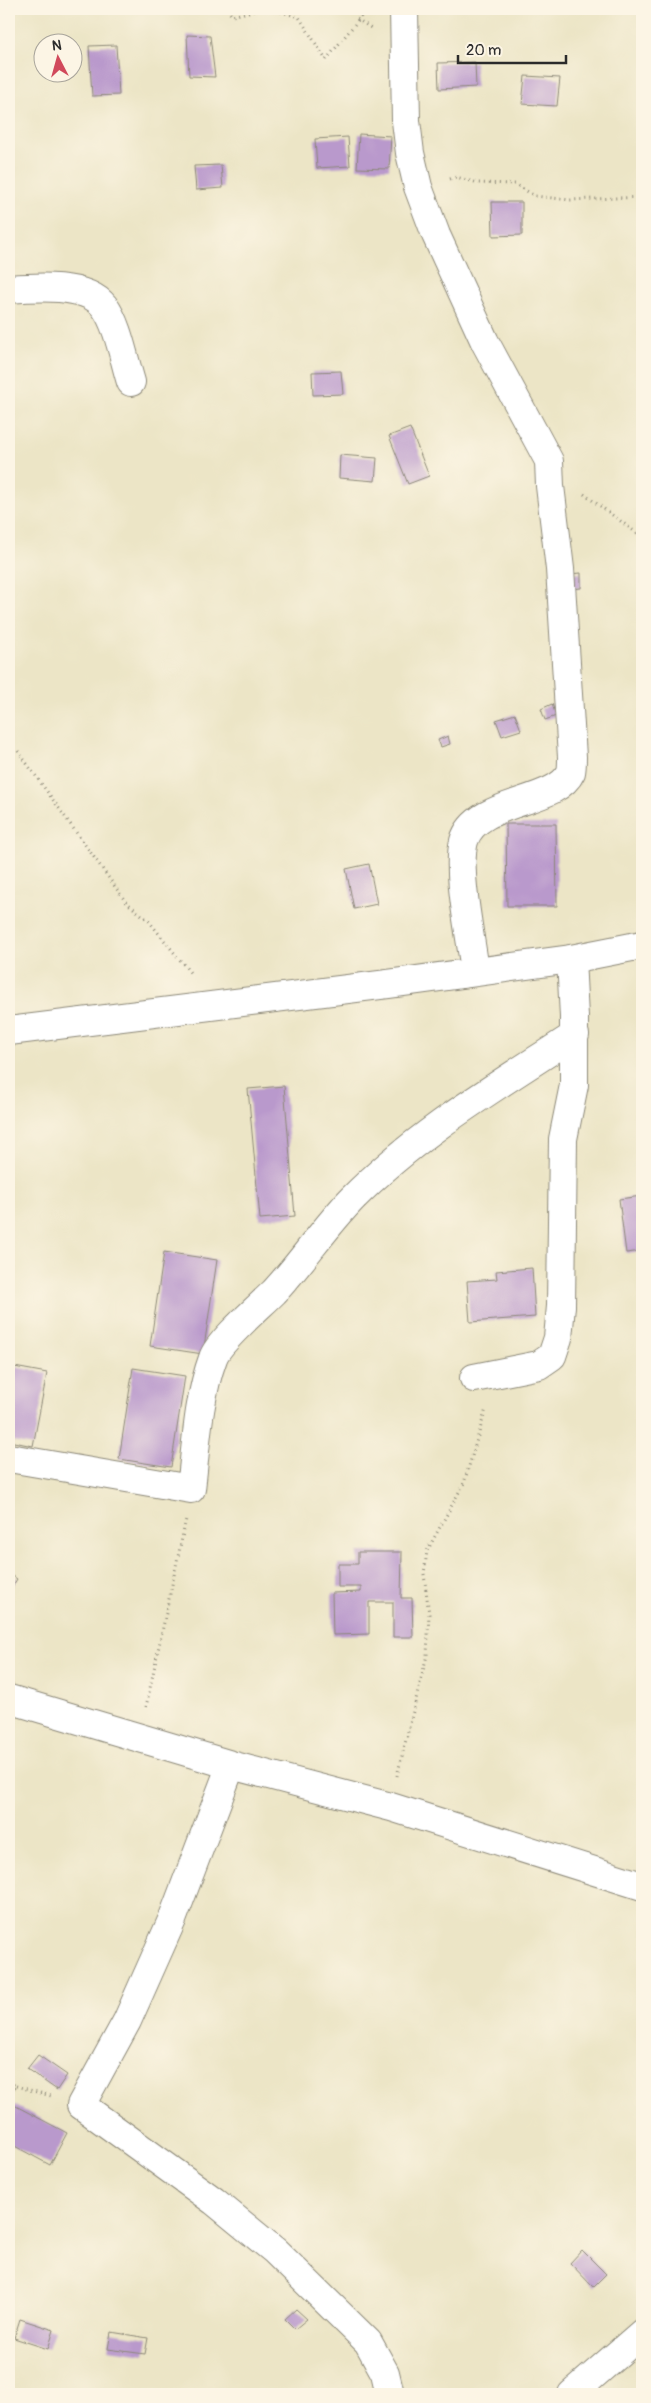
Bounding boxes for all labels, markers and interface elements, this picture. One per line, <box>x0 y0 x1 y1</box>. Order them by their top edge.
north arrow <box>32 32 82 82</box>
scale bar <box>458 32 566 64</box>
text: N <box>51 37 62 55</box>
text: 20 m <box>466 41 501 60</box>

